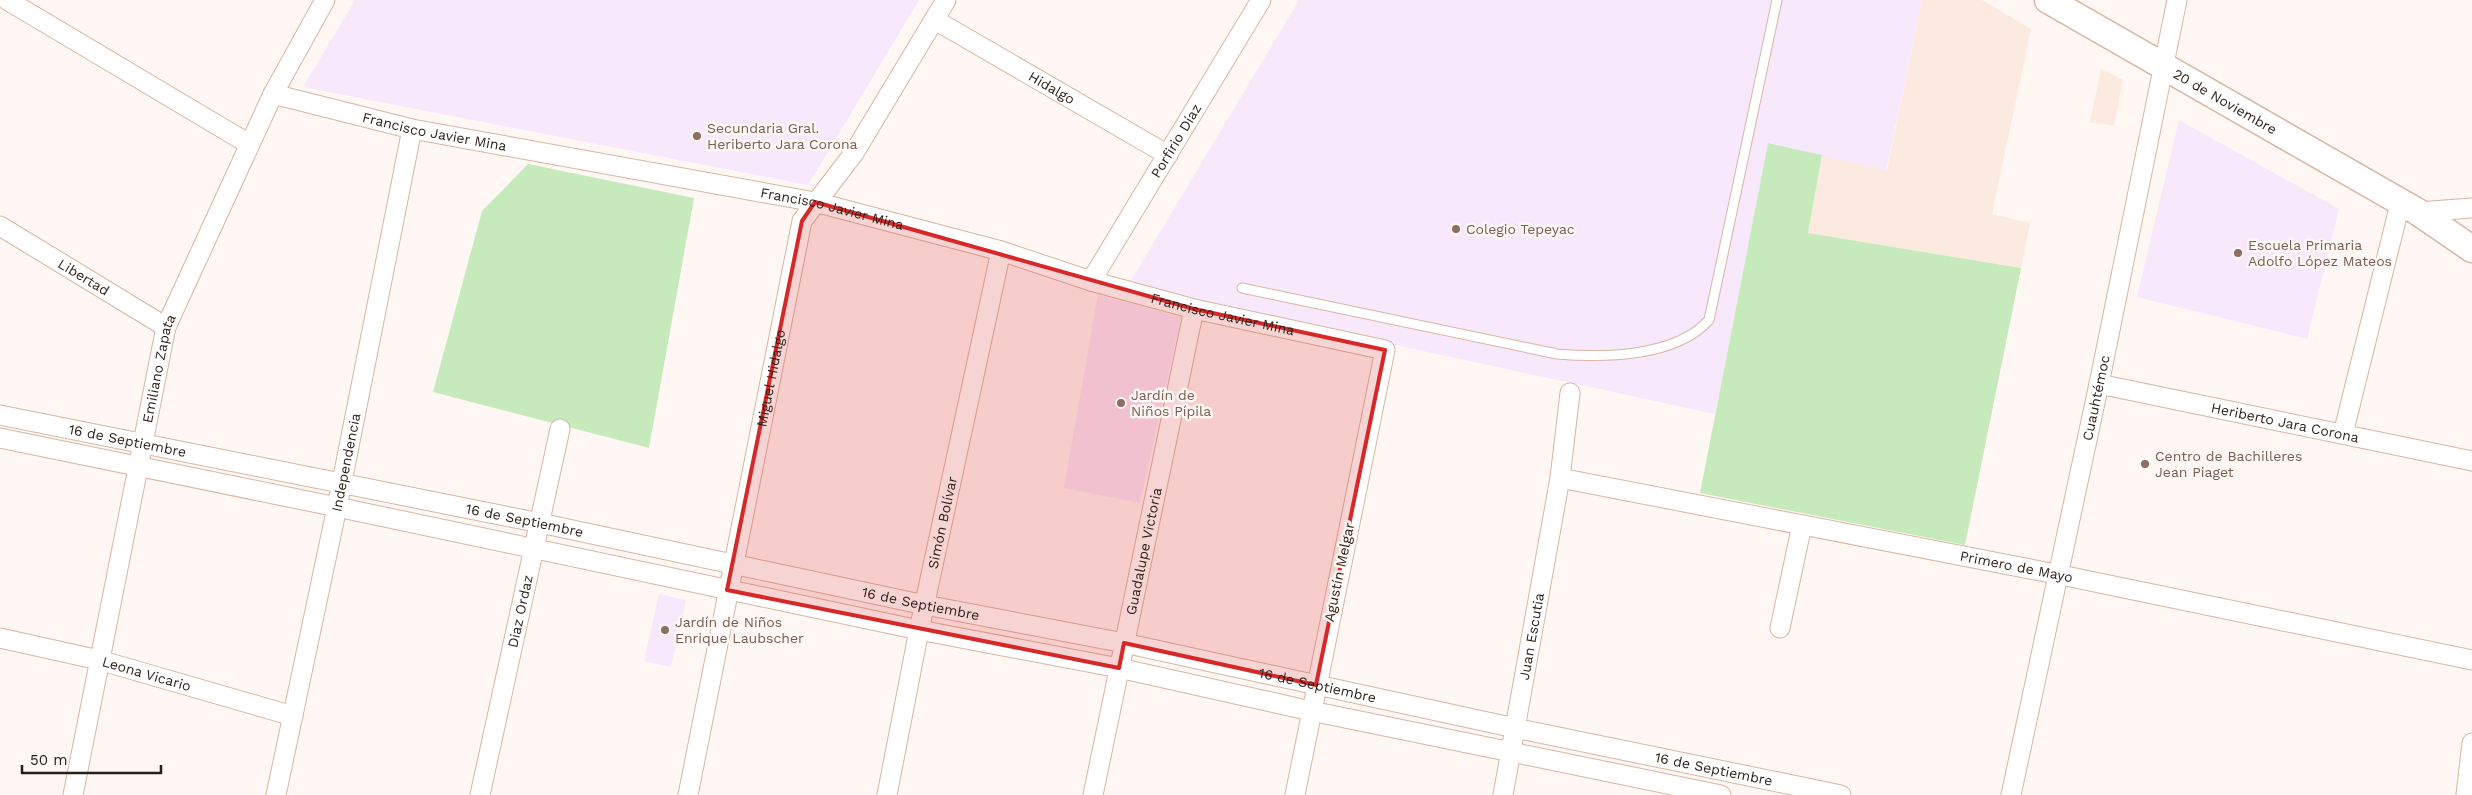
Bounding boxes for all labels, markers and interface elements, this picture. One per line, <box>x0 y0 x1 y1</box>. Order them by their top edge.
street label: 20 de Noviembre <box>2170 65 2280 137</box>
street label: Hidalgo <box>1026 68 1078 107</box>
street label: Porfirio Díaz <box>1147 101 1204 181</box>
street label: Francisco Javier Mina <box>361 109 508 154</box>
place label: Secundaria Gral. Heriberto Jara Corona <box>707 120 858 152</box>
marker: Secundaria Gral. Heriberto Jara Corona <box>691 130 703 142</box>
street label: Francisco Javier Mina <box>759 184 906 233</box>
place label: Colegio Tepeyac <box>1466 221 1575 237</box>
marker: Colegio Tepeyac <box>1450 223 1462 235</box>
place label: Escuela Primaria Adolfo López Mateos <box>2248 237 2392 269</box>
marker: Escuela Primaria Adolfo López Mateos <box>2232 247 2244 259</box>
street label: Libertad <box>55 255 112 299</box>
street label: Francisco Javier Mina <box>1149 290 1296 338</box>
street label: Emiliano Zapata <box>139 312 179 424</box>
street label: Miguel Hidalgo <box>753 328 788 428</box>
street label: Cuauhtémoc <box>2079 354 2113 442</box>
place label: Jardín de Niños Pípila <box>1131 387 1211 419</box>
marker: Jardín de Niños Pípila <box>1115 397 1127 409</box>
street label: Heriberto Jara Corona <box>2210 399 2361 445</box>
street label: Independencia <box>328 412 363 513</box>
street label: 16 de Septiembre <box>67 421 188 460</box>
place label: Centro de Bachilleres Jean Piaget <box>2155 448 2302 480</box>
marker: Centro de Bachilleres Jean Piaget <box>2139 458 2151 470</box>
street label: Simón Bolívar <box>924 475 960 570</box>
street label: Guadalupe Victoria <box>1123 486 1165 616</box>
street label: 16 de Septiembre <box>464 500 585 540</box>
street label: Agustín Melgar <box>1321 521 1357 623</box>
street label: Primero de Mayo <box>1959 548 2074 585</box>
street label: Diaz Ordaz <box>504 573 536 649</box>
street label: 16 de Septiembre <box>861 584 981 623</box>
street label: Juan Escutia <box>1516 592 1547 681</box>
place label: Jardín de Niños Enrique Laubscher <box>675 614 804 646</box>
marker: Jardín de Niños Enrique Laubscher <box>659 624 671 636</box>
street label: Leona Vicario <box>100 653 193 694</box>
street label: 16 de Septiembre <box>1257 665 1378 706</box>
scale bar <box>22 742 161 774</box>
street label: 16 de Septiembre <box>1654 749 1774 789</box>
text: 50 m <box>30 751 67 769</box>

